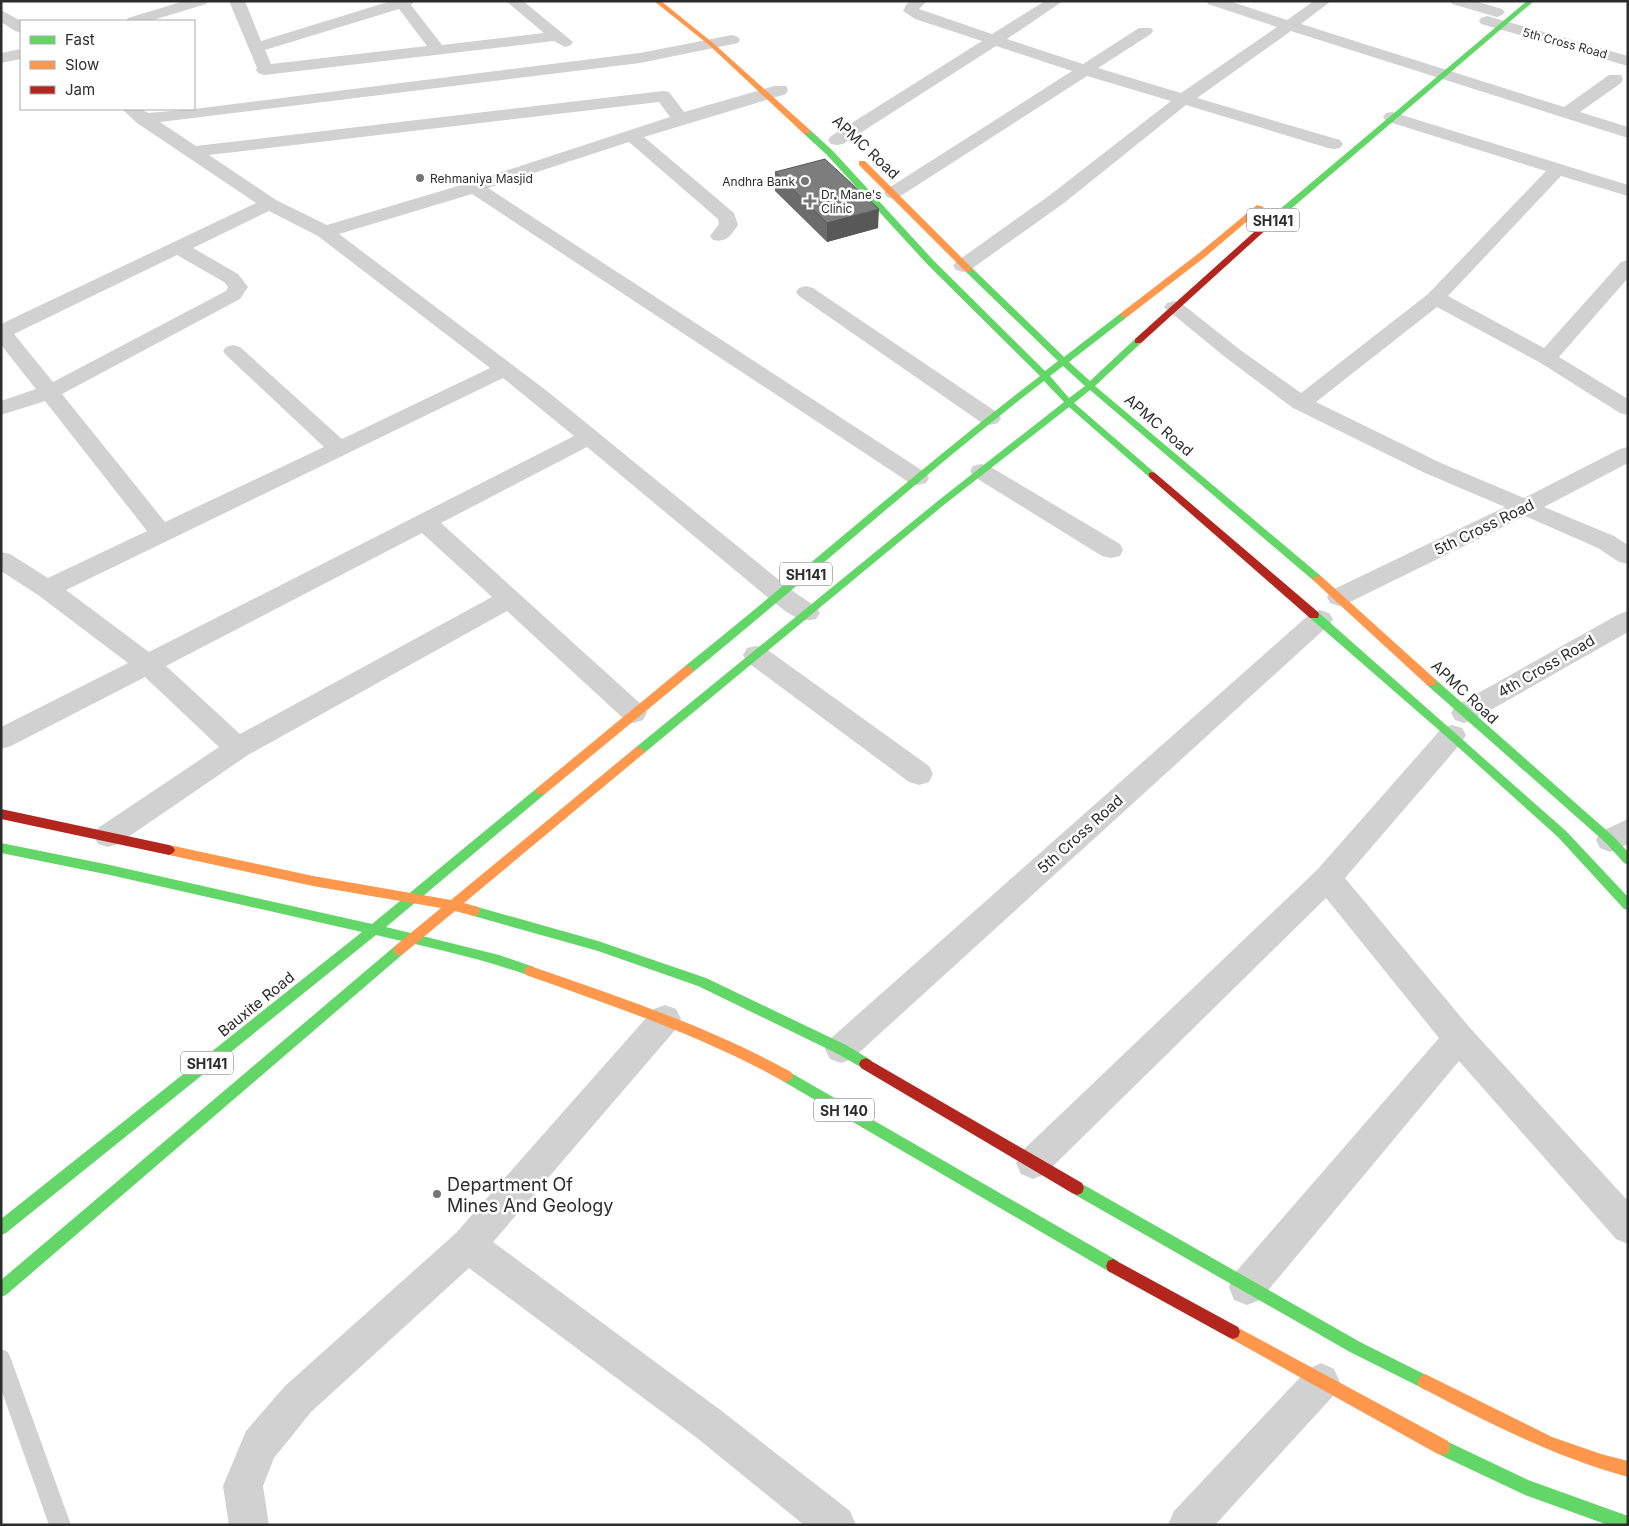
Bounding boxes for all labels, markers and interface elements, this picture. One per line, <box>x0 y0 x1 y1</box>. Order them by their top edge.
legend <box>20 20 195 110</box>
street label: 5th Cross Road <box>1521 25 1609 61</box>
text: Fast <box>65 30 95 49</box>
text: Slow <box>65 55 99 74</box>
text: Jam <box>65 80 95 99</box>
street label: APMC Road <box>828 111 904 183</box>
place label: Rehmaniya Masjid <box>430 171 533 186</box>
marker: Rehmaniya Masjid <box>414 172 426 184</box>
place label: Andhra Bank <box>722 174 795 189</box>
marker: Andhra Bank <box>799 175 811 187</box>
place label: Dr. Mane's Clinic <box>821 187 882 216</box>
marker: Dr. Mane's Clinic <box>803 194 817 208</box>
road number: SH141 <box>1247 208 1299 232</box>
street label: APMC Road <box>1121 390 1197 460</box>
street label: 5th Cross Road <box>1431 495 1537 559</box>
road number: SH141 <box>780 562 832 586</box>
street label: 4th Cross Road <box>1494 630 1598 702</box>
street label: APMC Road <box>1427 656 1503 728</box>
street label: 5th Cross Road <box>1033 791 1127 877</box>
street label: Bauxite Road <box>214 967 298 1041</box>
road number: SH141 <box>181 1052 233 1074</box>
road number: SH 140 <box>814 1098 874 1122</box>
place label: Department Of Mines And Geology <box>447 1174 613 1216</box>
marker: Department Of Mines And Geology <box>431 1188 443 1200</box>

